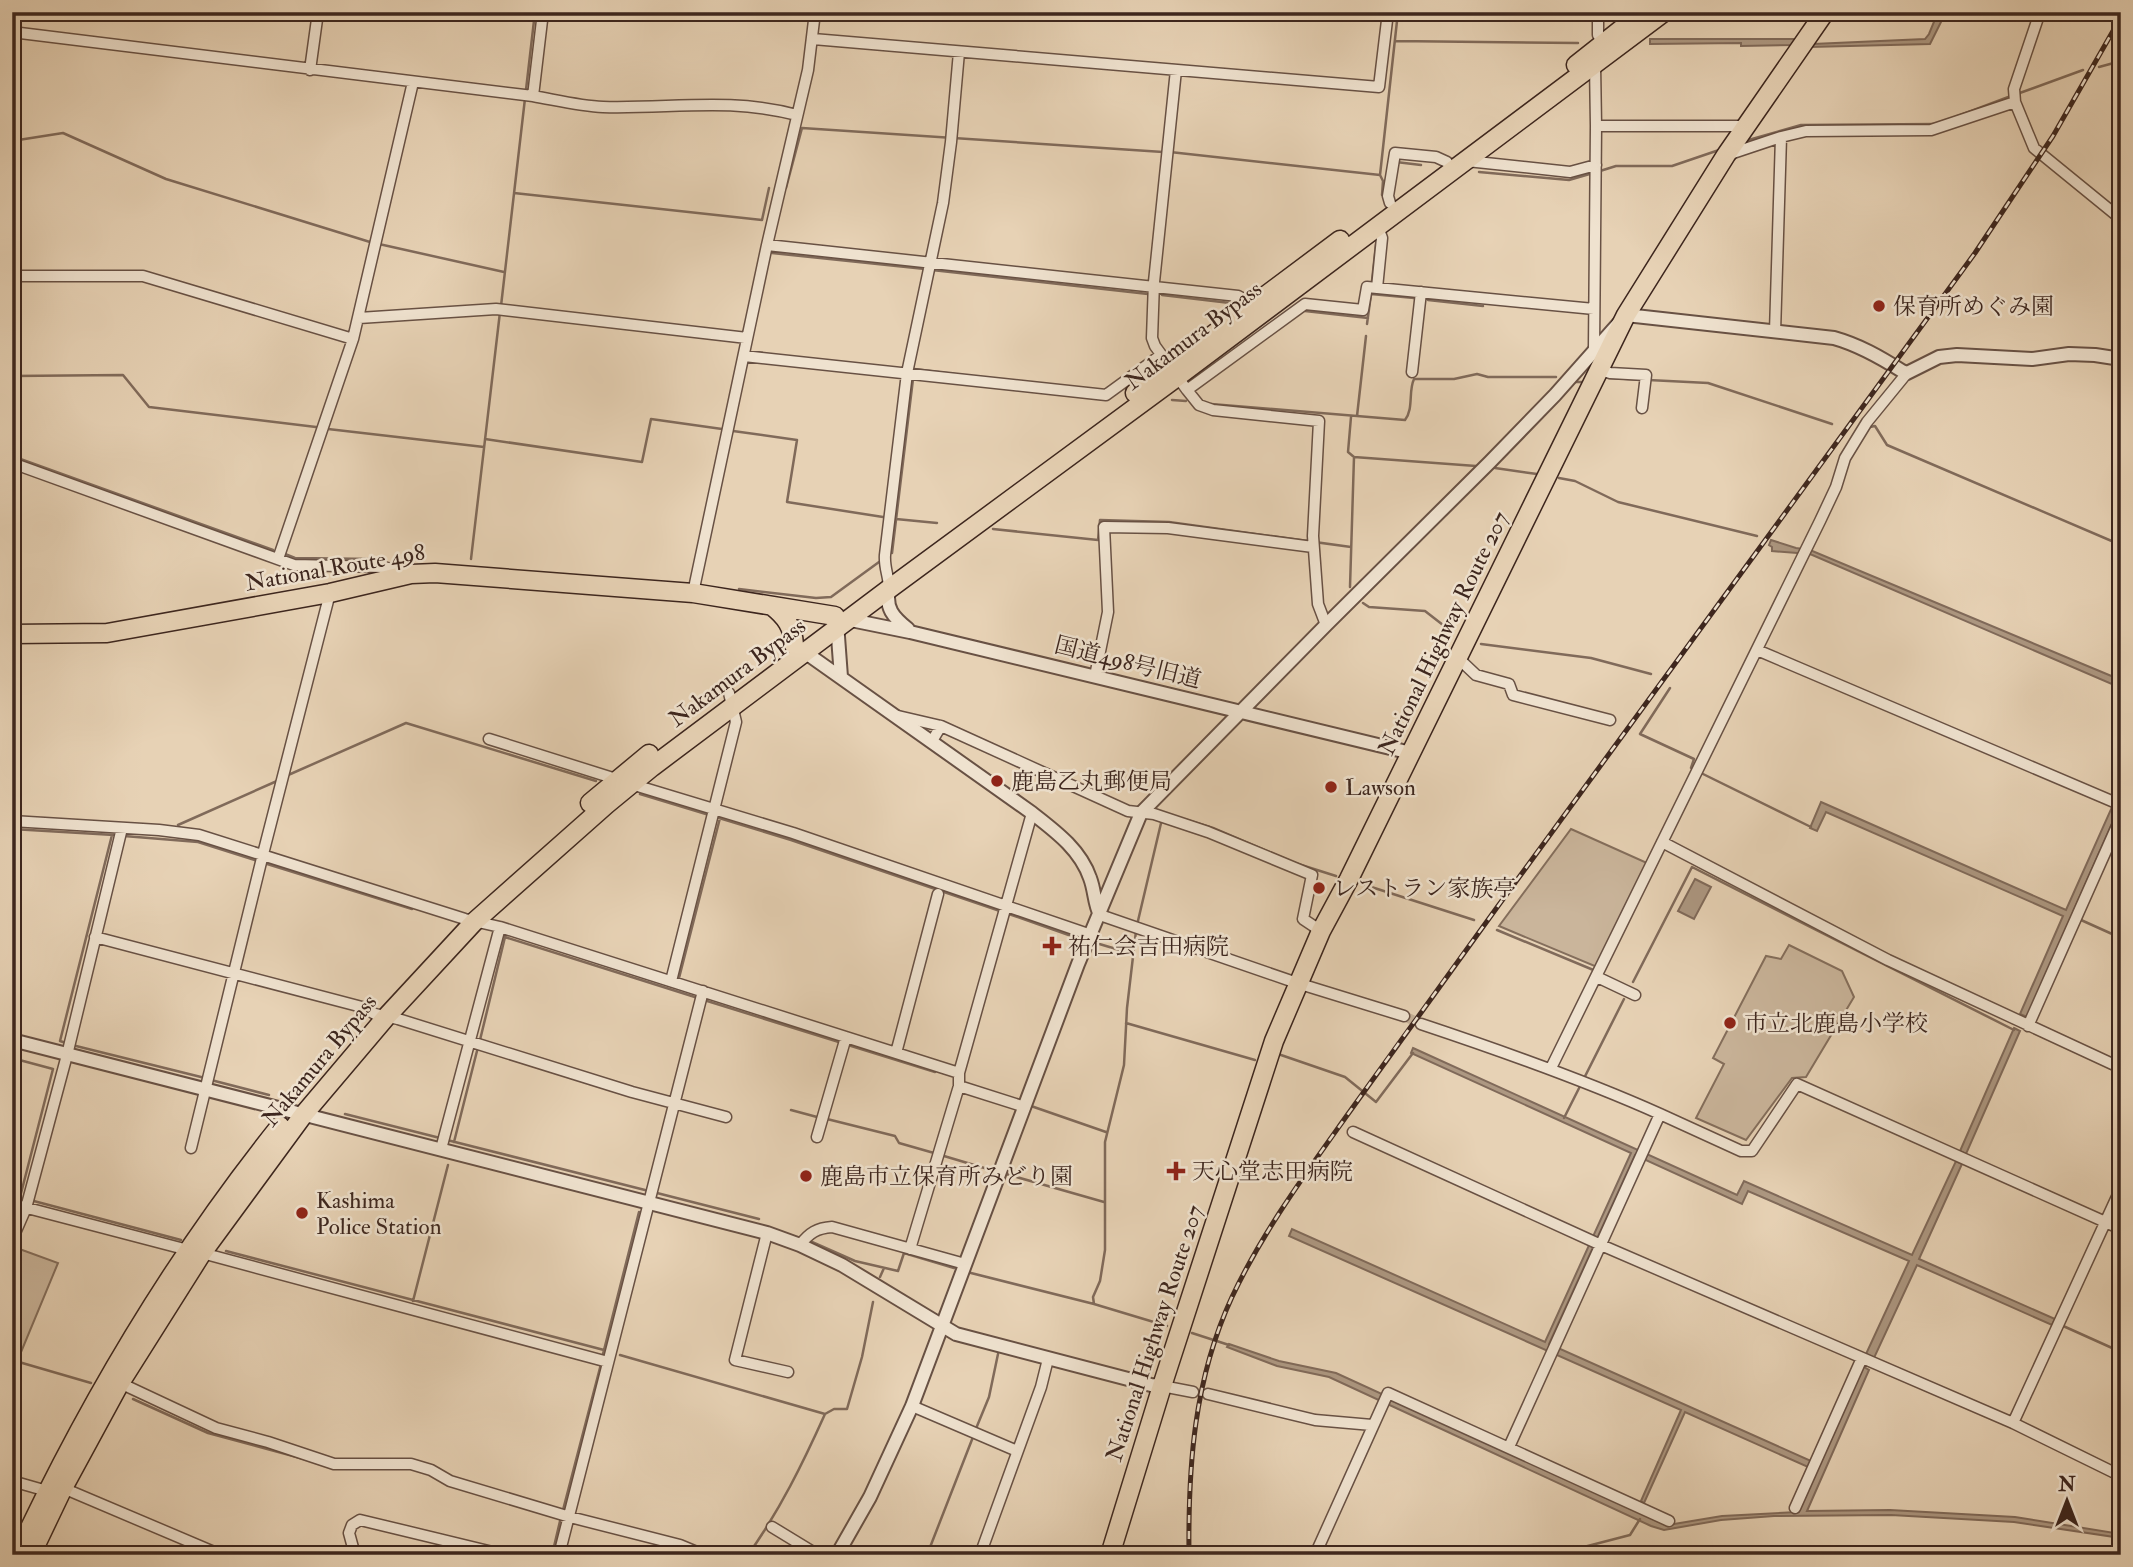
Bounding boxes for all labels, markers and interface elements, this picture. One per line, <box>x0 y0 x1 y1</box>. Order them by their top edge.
street label: Nakamura Bypass <box>1119 274 1268 397</box>
place label: 保育所めぐみ園 <box>1893 292 2054 321</box>
marker: 保育所めぐみ園 <box>1871 298 1887 314</box>
street label: National Highway Route 207 <box>1372 506 1515 760</box>
street label: National Route 498 <box>243 537 427 598</box>
street label: Nakamura Bypass <box>663 611 812 734</box>
street label: 国道498号旧道 <box>1052 630 1204 695</box>
place label: 鹿島乙丸郵便局 <box>1011 767 1172 796</box>
marker: 鹿島乙丸郵便局 <box>989 773 1005 789</box>
place label: Lawson <box>1345 773 1416 802</box>
marker: Lawson <box>1323 779 1339 795</box>
place label: レストラン家族亭 <box>1333 874 1516 903</box>
marker: レストラン家族亭 <box>1311 880 1327 896</box>
place label: 祐仁会吉田病院 <box>1068 932 1229 961</box>
marker: 祐仁会吉田病院 <box>1042 936 1062 956</box>
street label: Nakamura Bypass <box>256 988 384 1133</box>
place label: 市立北鹿島小学校 <box>1744 1009 1928 1038</box>
marker: 市立北鹿島小学校 <box>1722 1015 1738 1031</box>
place label: 天心堂志田病院 <box>1192 1157 1353 1186</box>
marker: 天心堂志田病院 <box>1166 1161 1186 1181</box>
place label: 鹿島市立保育所みどり園 <box>820 1162 1073 1191</box>
marker: 鹿島市立保育所みどり園 <box>798 1168 814 1184</box>
place label: Kashima Police Station <box>316 1186 442 1241</box>
street label: National Highway Route 207 <box>1099 1201 1210 1465</box>
marker: Kashima Police Station <box>294 1205 310 1221</box>
north arrow <box>2032 1466 2102 1536</box>
text: N <box>2057 1473 2076 1497</box>

